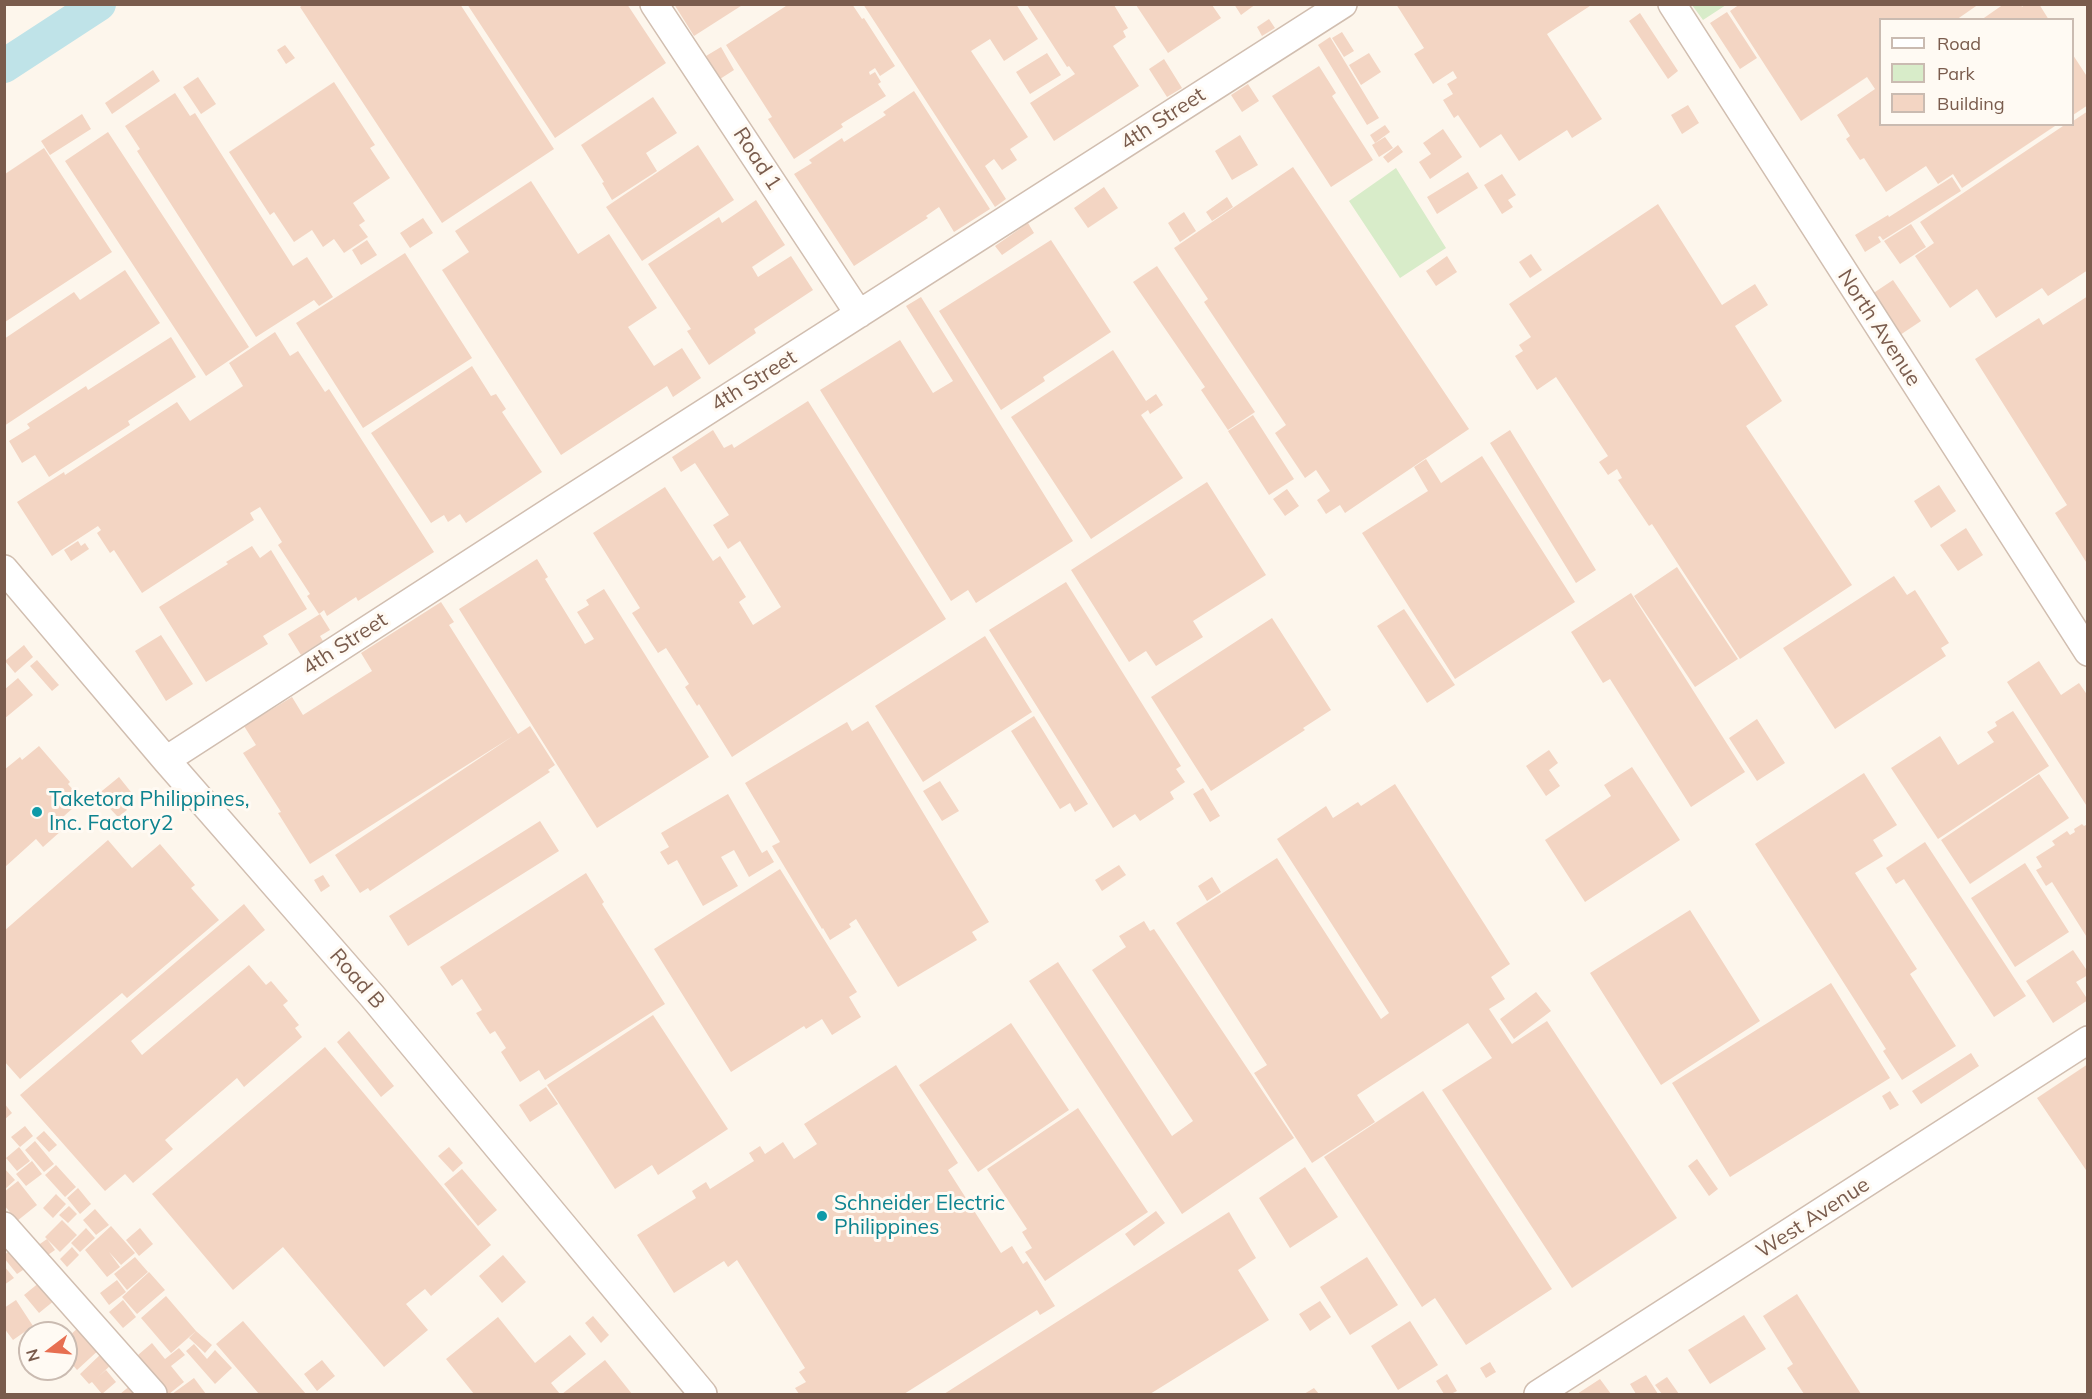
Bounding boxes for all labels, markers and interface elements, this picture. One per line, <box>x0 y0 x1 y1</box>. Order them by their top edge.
legend <box>1879 18 2074 126</box>
text: Road <box>1937 32 1981 55</box>
text: Park <box>1937 62 1975 85</box>
street label: 4th Street <box>1116 82 1210 156</box>
text: Building <box>1937 92 2005 115</box>
street label: Road 1 <box>727 123 787 195</box>
street label: North Avenue <box>1832 265 1926 391</box>
street label: 4th Street <box>707 345 801 417</box>
street label: 4th Street <box>298 607 392 681</box>
place label: Taketora Philippines, Inc. Factory2 <box>49 787 249 837</box>
marker: Taketora Philippines, Inc. Factory2 <box>30 805 44 819</box>
street label: Road B <box>324 944 390 1014</box>
street label: West Avenue <box>1752 1172 1874 1264</box>
place label: Schneider Electric Philippines <box>834 1191 1005 1241</box>
marker: Schneider Electric Philippines <box>815 1209 829 1223</box>
north arrow <box>18 1321 78 1381</box>
text: N <box>21 1347 44 1364</box>

